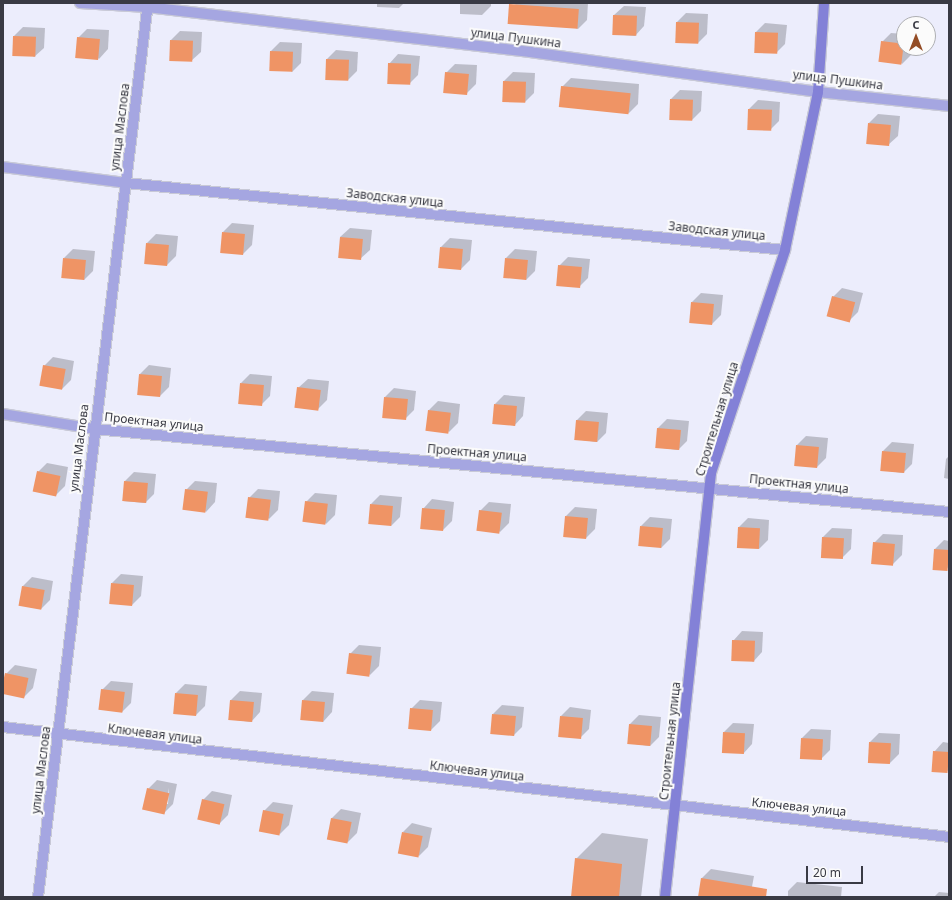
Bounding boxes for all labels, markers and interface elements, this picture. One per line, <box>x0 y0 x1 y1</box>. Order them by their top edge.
north arrow <box>896 16 936 56</box>
text: С <box>912 17 920 32</box>
street label: улица Пушкина <box>470 25 562 51</box>
street label: улица Пушкина <box>792 67 884 93</box>
street label: улица Маслова <box>107 82 133 172</box>
street label: Заводская улица <box>346 186 444 210</box>
street label: Заводская улица <box>668 219 766 243</box>
street label: Строительная улица <box>693 360 741 478</box>
street label: улица Маслова <box>66 403 92 493</box>
street label: Проектная улица <box>104 410 204 434</box>
street label: Проектная улица <box>427 441 527 465</box>
street label: Проектная улица <box>749 472 849 496</box>
street label: Строительная улица <box>657 681 683 801</box>
street label: Ключевая улица <box>107 721 203 747</box>
street label: улица Маслова <box>28 725 54 815</box>
street label: Ключевая улица <box>429 758 525 784</box>
street label: Ключевая улица <box>751 795 847 819</box>
scale bar <box>808 858 865 884</box>
text: 20 m <box>813 864 841 881</box>

